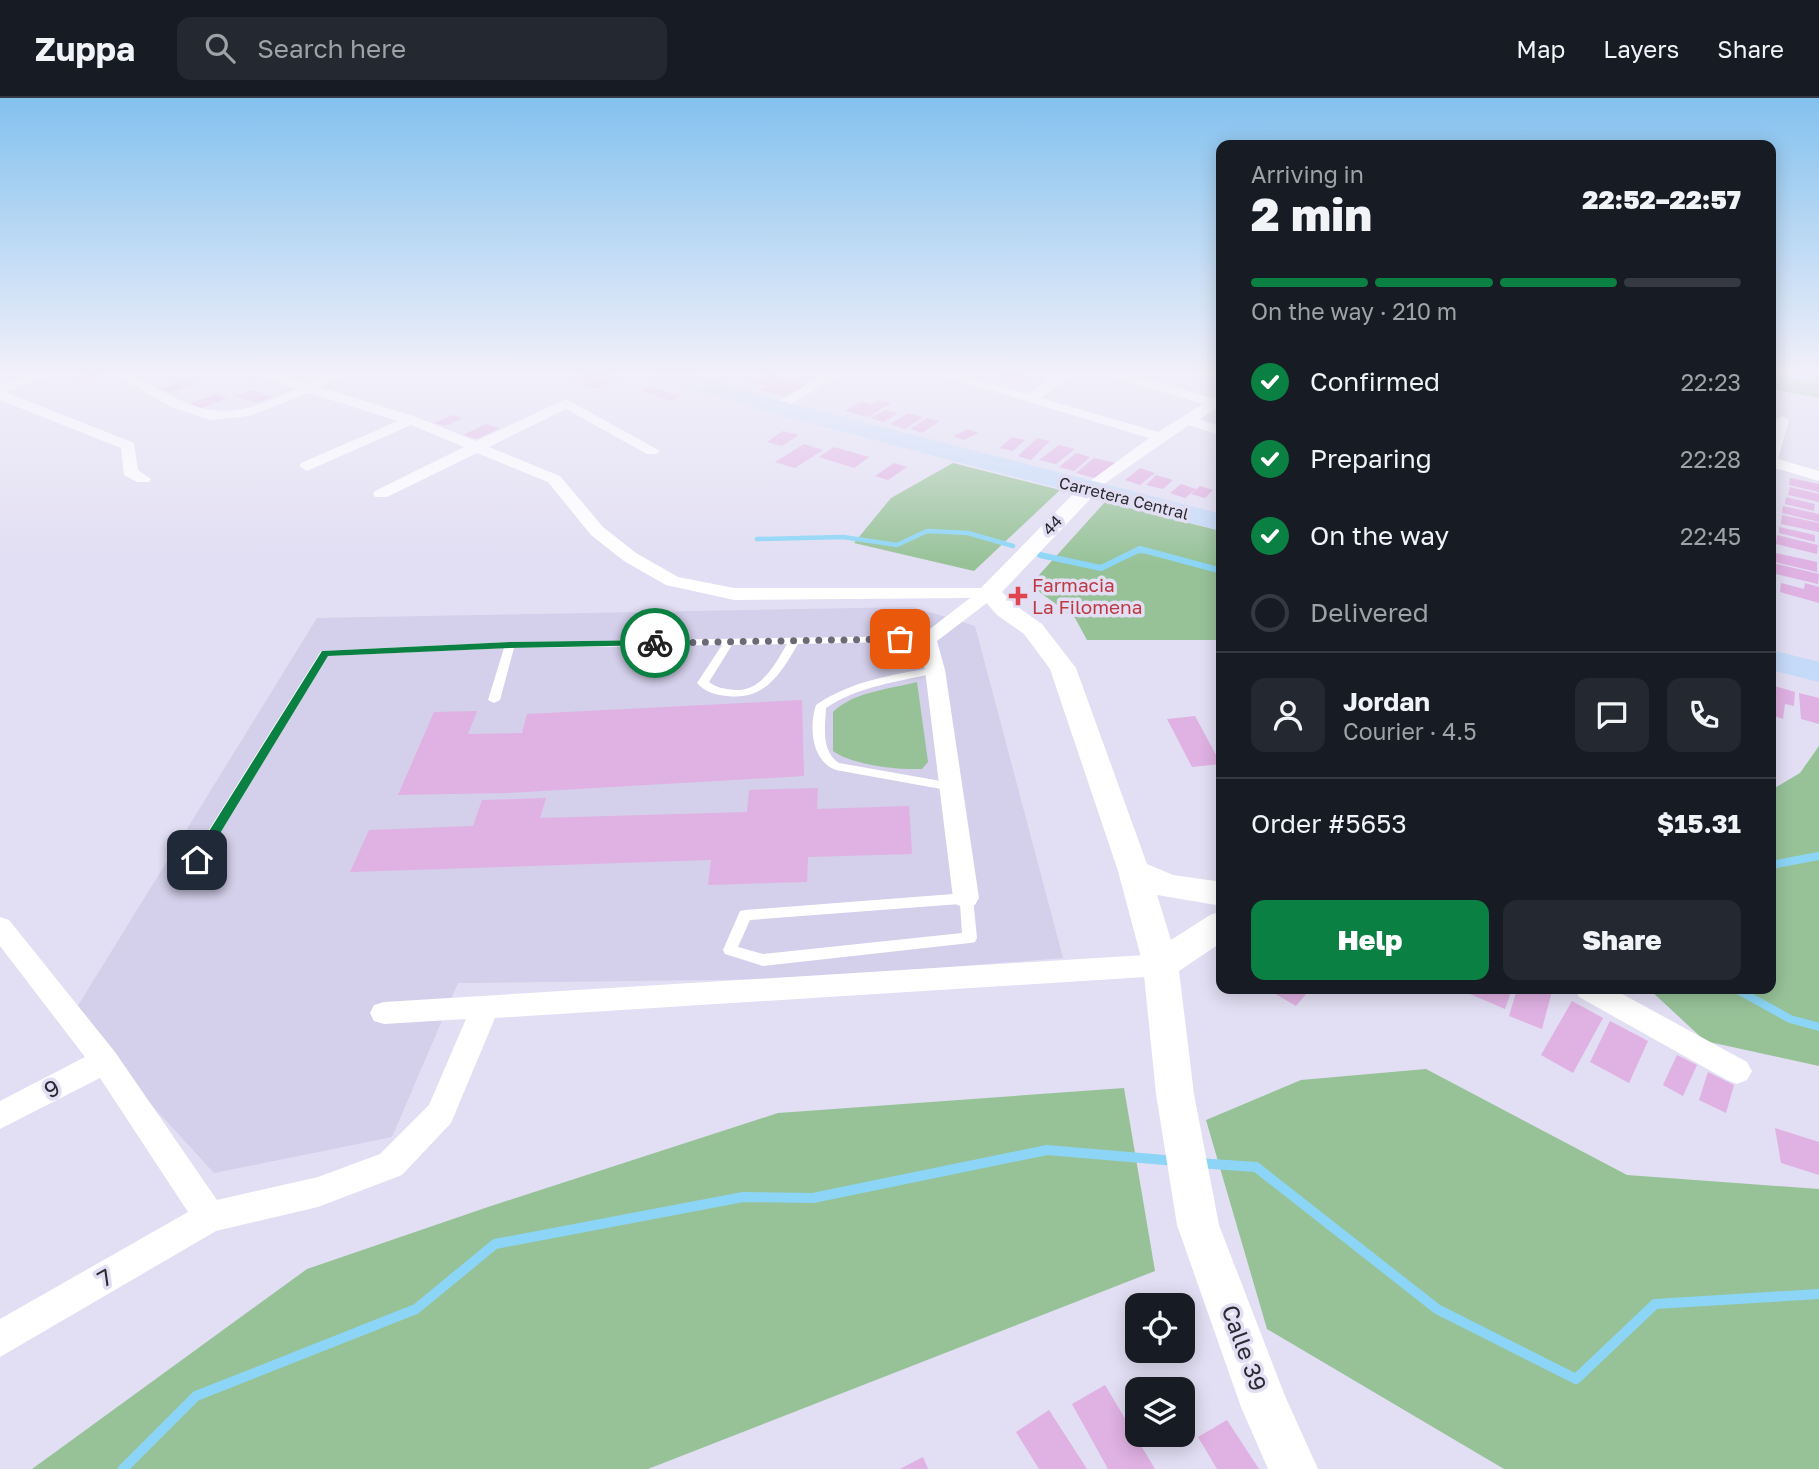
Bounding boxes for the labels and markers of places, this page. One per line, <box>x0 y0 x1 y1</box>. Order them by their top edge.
place label: Farmacia La Filomena <box>1032 573 1142 618</box>
marker: Farmacia La Filomena <box>1010 588 1026 604</box>
pin <box>870 609 930 669</box>
pin <box>167 830 227 890</box>

